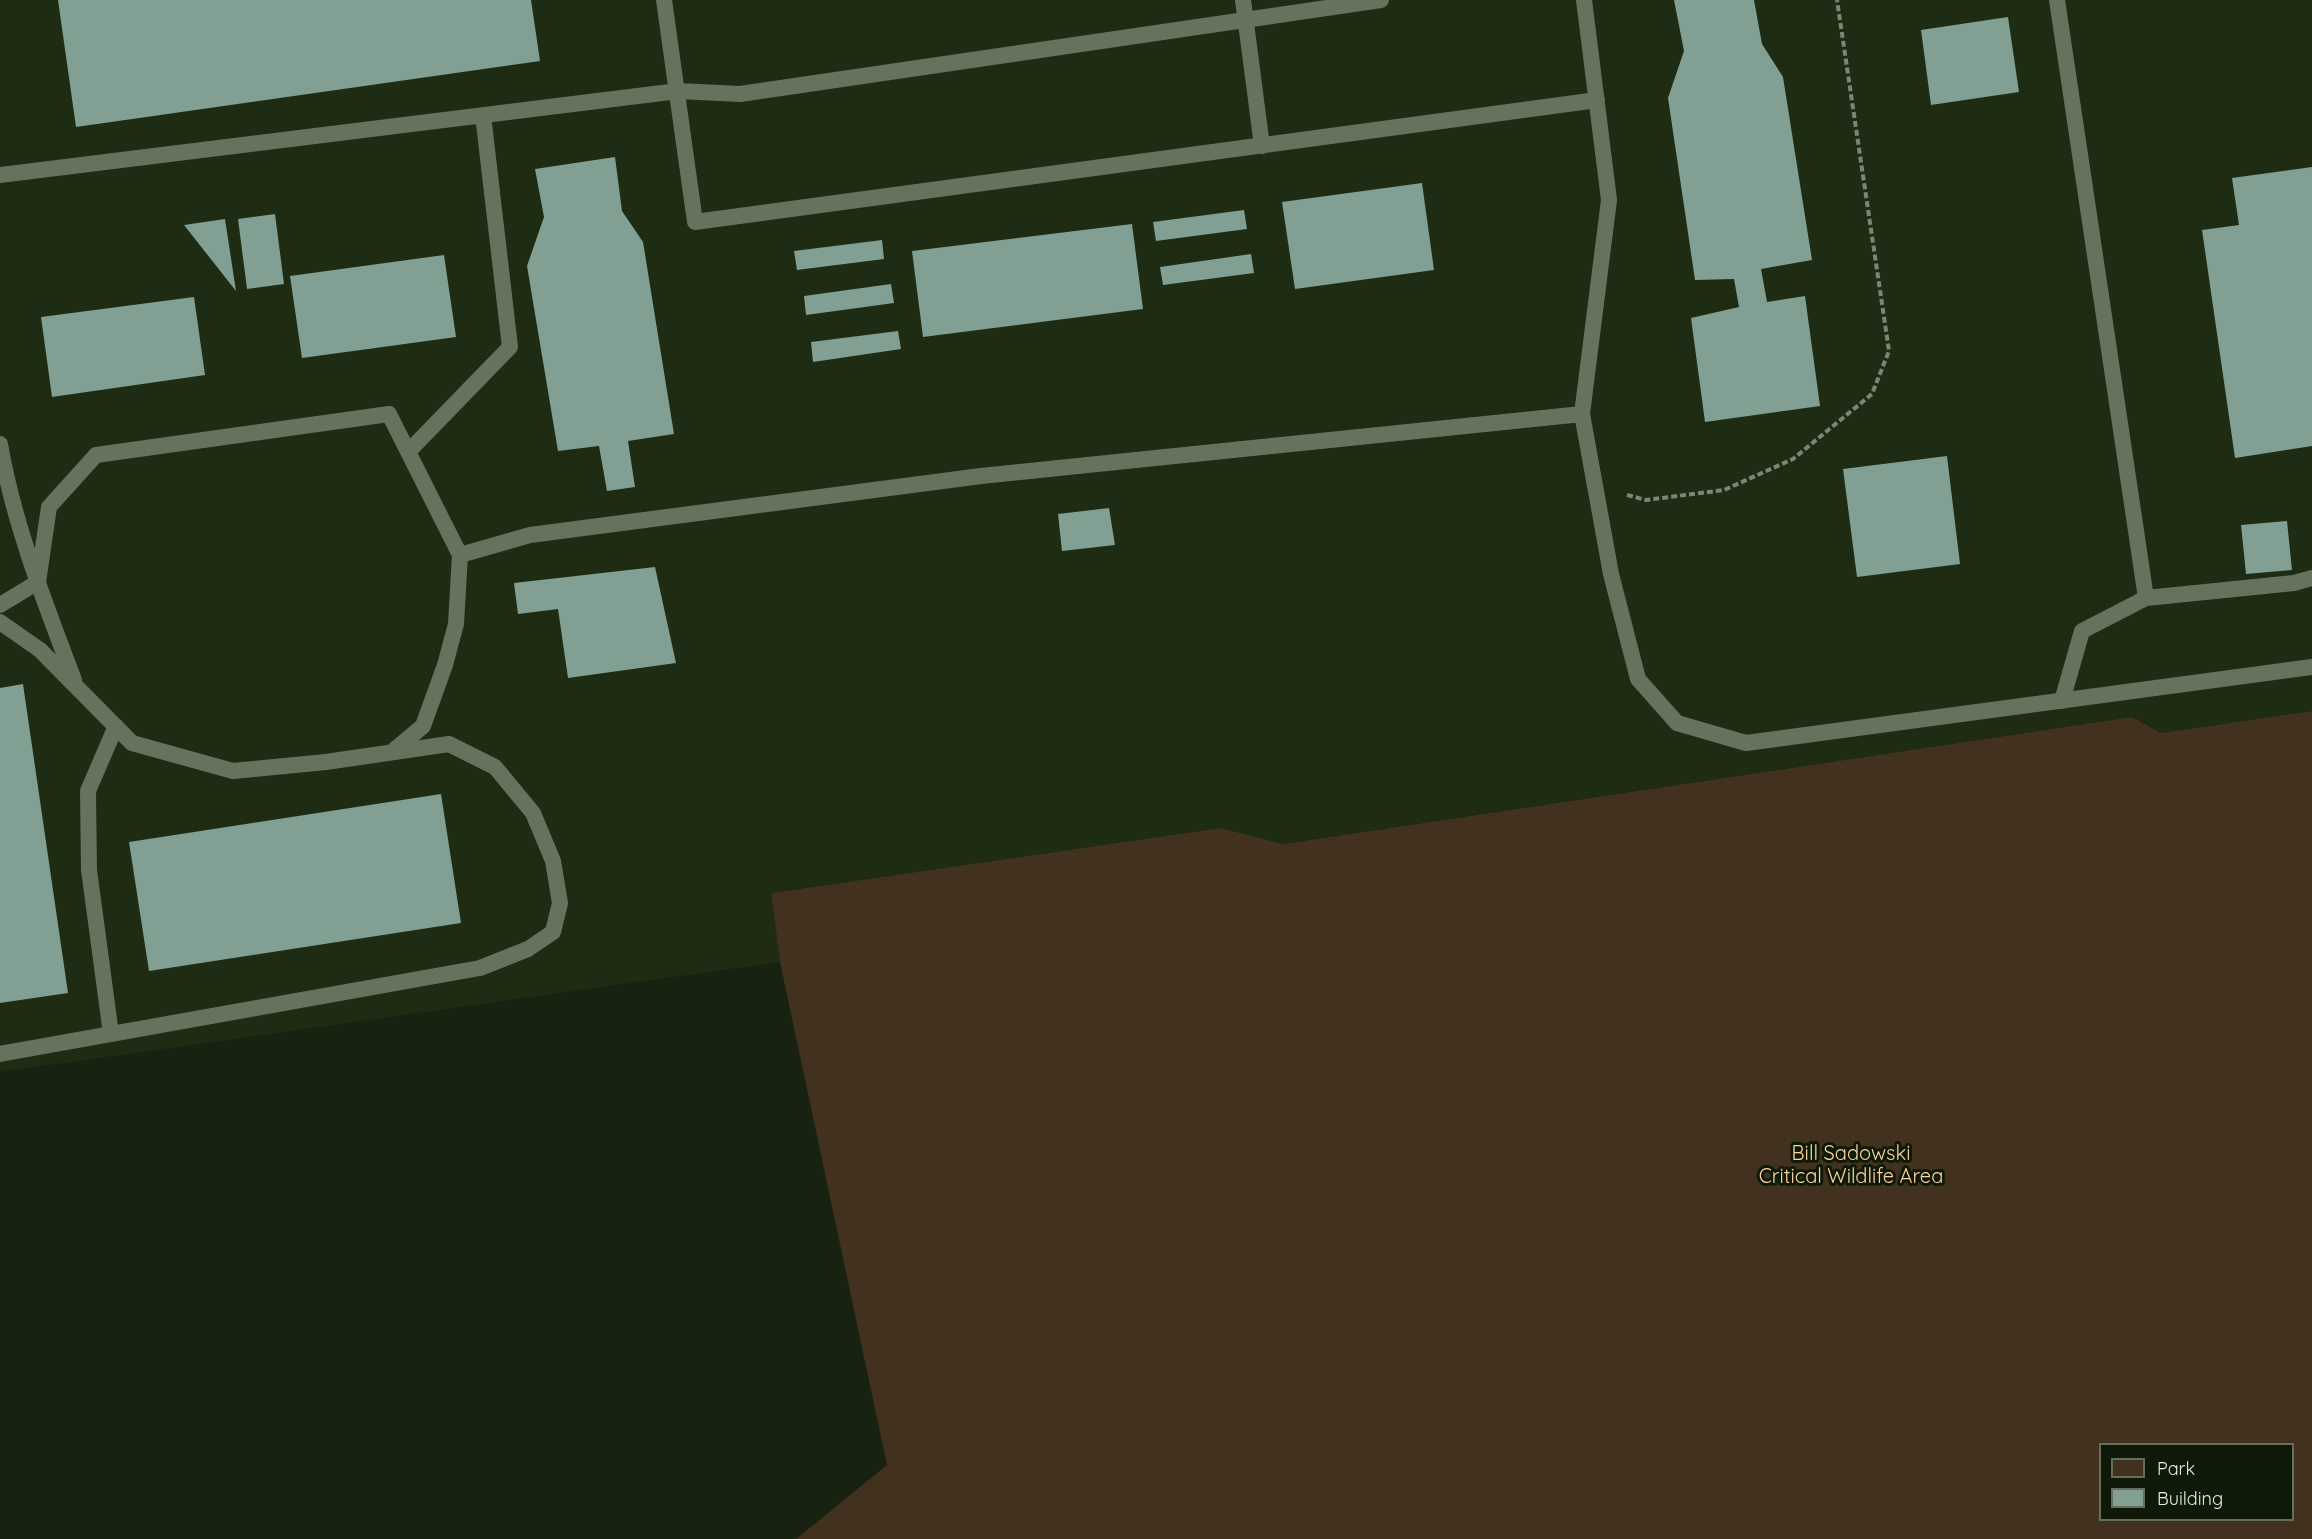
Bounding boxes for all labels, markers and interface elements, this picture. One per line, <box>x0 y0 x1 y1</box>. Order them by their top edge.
park label: Bill Sadowski Critical Wildlife Area <box>1759 1142 1943 1189</box>
legend <box>2099 1443 2294 1521</box>
text: Park <box>2157 1457 2195 1480</box>
text: Building <box>2157 1487 2223 1510</box>

